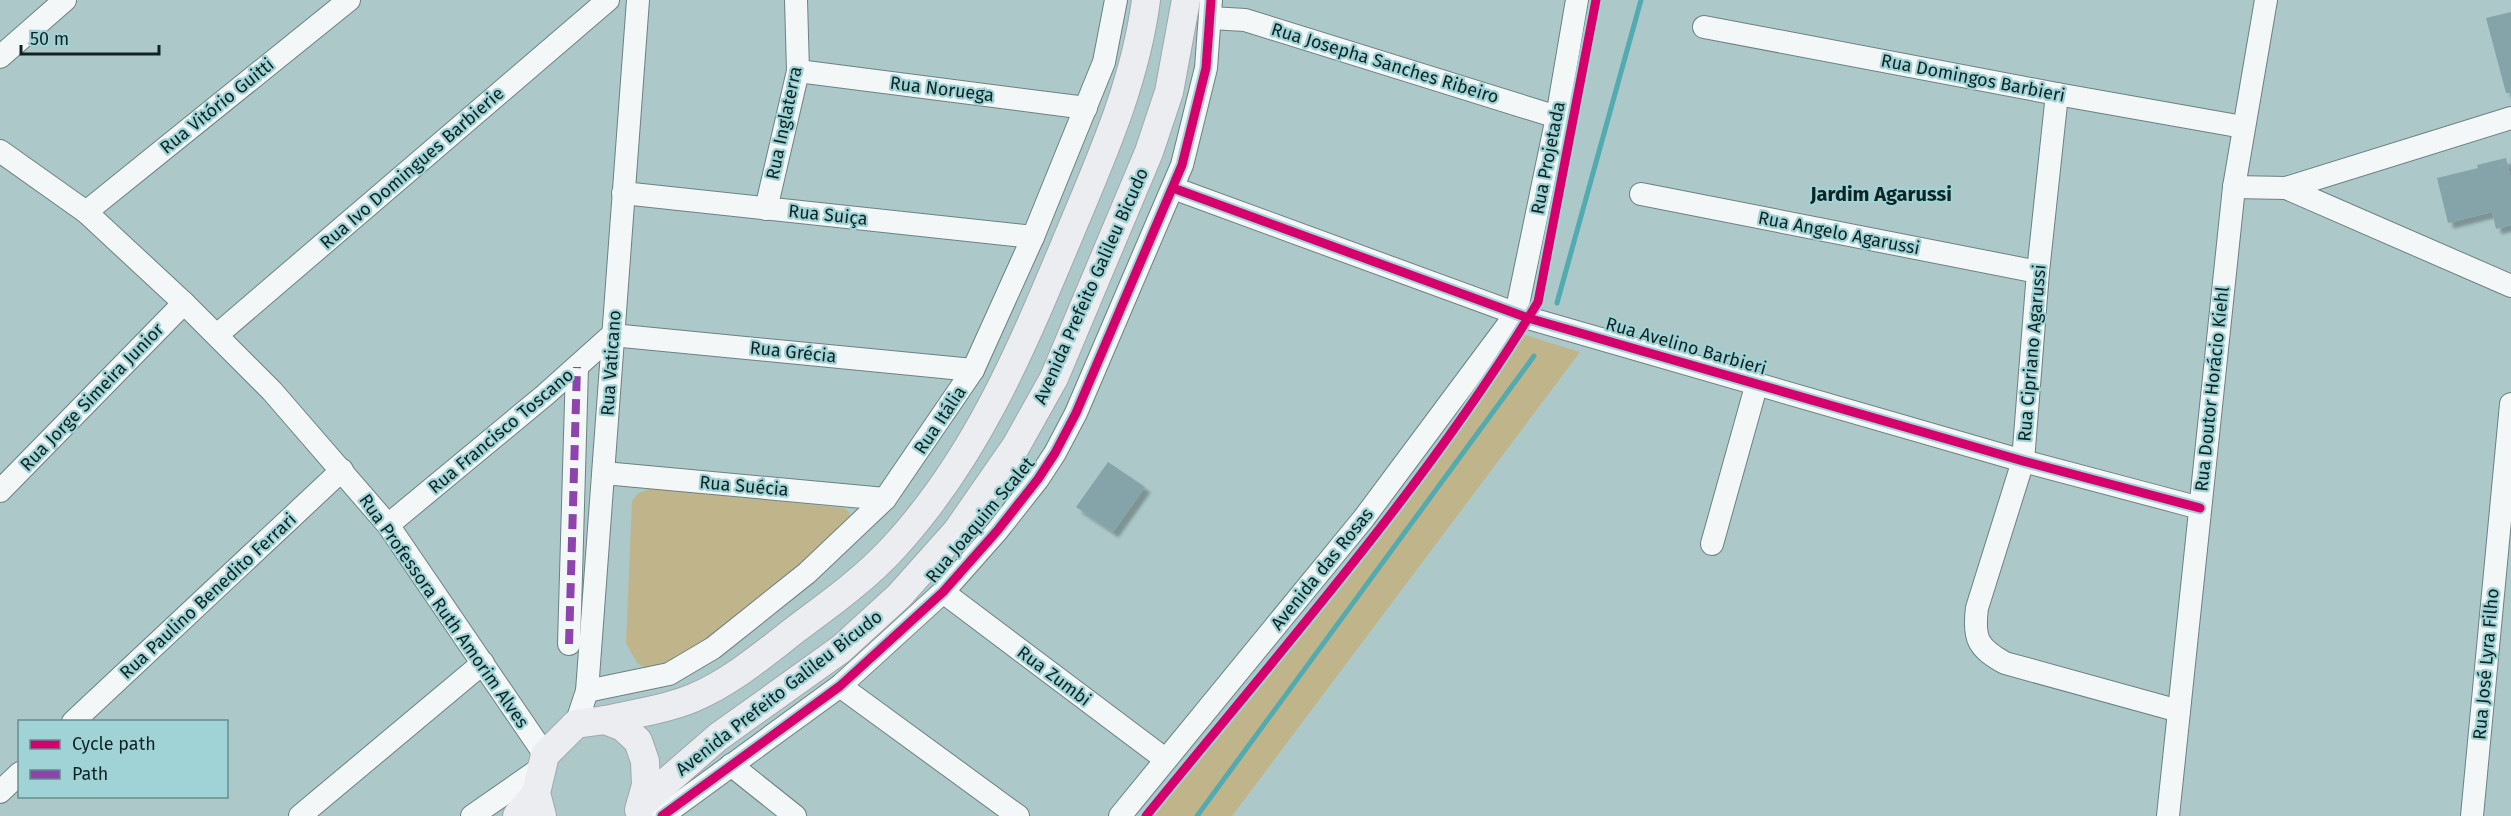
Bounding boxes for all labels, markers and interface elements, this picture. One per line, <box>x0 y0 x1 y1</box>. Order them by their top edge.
scale bar <box>21 18 159 56</box>
street label: Rua Josepha Sanches Ribeiro <box>1269 18 1501 108</box>
text: 50 m <box>30 28 69 50</box>
street label: Rua Domingos Barbieri <box>1879 49 2067 107</box>
street label: Rua Vitório Guitti <box>156 53 278 159</box>
street label: Rua Inglaterra <box>761 64 807 182</box>
street label: Rua Noruega <box>889 72 995 106</box>
street label: Rua Ivo Domingues Barbierie <box>316 82 508 254</box>
street label: Rua Projetada <box>1526 100 1570 216</box>
street label: Avenida Prefeito Galileu Bicudo <box>1029 165 1153 407</box>
district label: Jardim Agarussi <box>1809 182 1952 206</box>
street label: Rua Suiça <box>787 200 869 230</box>
street label: Rua Angelo Agarussi <box>1756 207 1922 259</box>
street label: Rua Cipriano Agarussi <box>2013 264 2051 442</box>
street label: Rua Doutor Horácio Kiehl <box>2190 285 2234 493</box>
street label: Rua Vaticano <box>596 309 626 417</box>
street label: Rua Avelino Barbieri <box>1603 313 1769 379</box>
street label: Rua Jorge Simeira Junior <box>16 318 169 476</box>
street label: Rua Grécia <box>749 337 837 367</box>
street label: Rua Francisco Toscano <box>424 364 578 498</box>
street label: Rua Itália <box>909 382 971 458</box>
street label: Rua Joaquim Scalet <box>921 452 1039 587</box>
street label: Rua Suécia <box>698 471 790 501</box>
street label: Rua Professora Ruth Amorim Alves <box>354 490 534 732</box>
street label: Avenida das Rosas <box>1266 503 1378 635</box>
street label: Rua Paulino Benedito Ferrari <box>115 508 301 684</box>
street label: Rua José Lyra Filho <box>2468 587 2504 741</box>
street label: Avenida Prefeito Galileu Bicudo <box>671 605 887 781</box>
street label: Rua Zumbi <box>1013 641 1095 711</box>
legend <box>18 720 228 798</box>
text: Cycle path <box>72 733 156 755</box>
text: Path <box>72 763 108 785</box>

